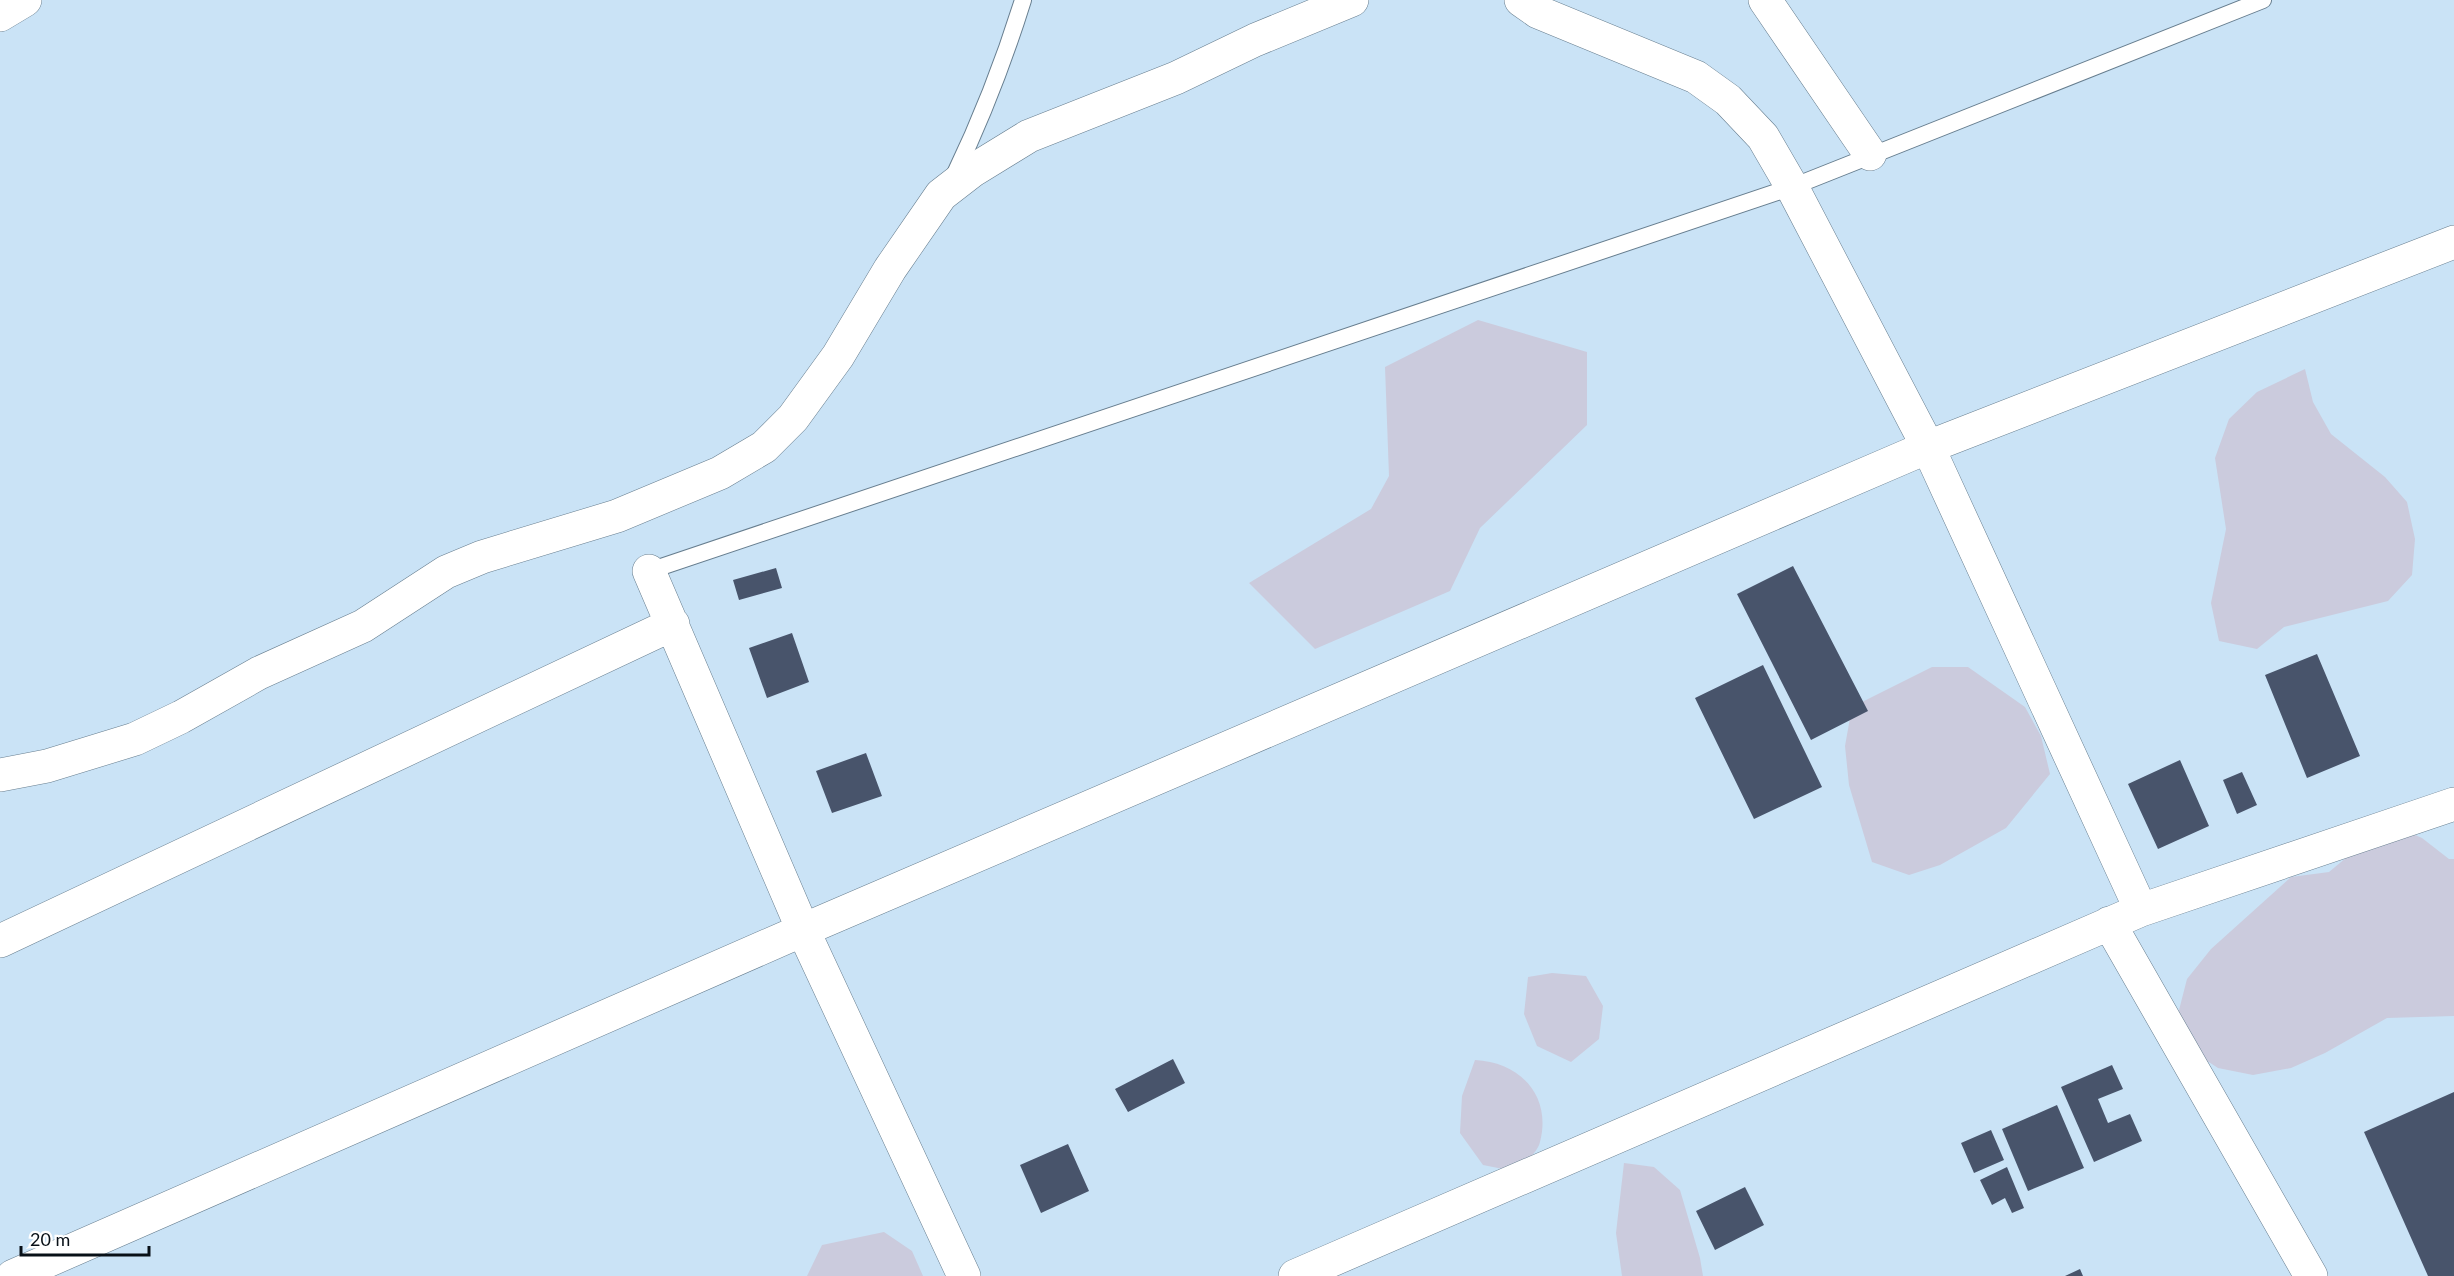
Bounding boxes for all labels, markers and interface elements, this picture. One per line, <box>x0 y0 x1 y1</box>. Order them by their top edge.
scale bar <box>21 1219 148 1257</box>
text: 20 m <box>30 1228 70 1250</box>

